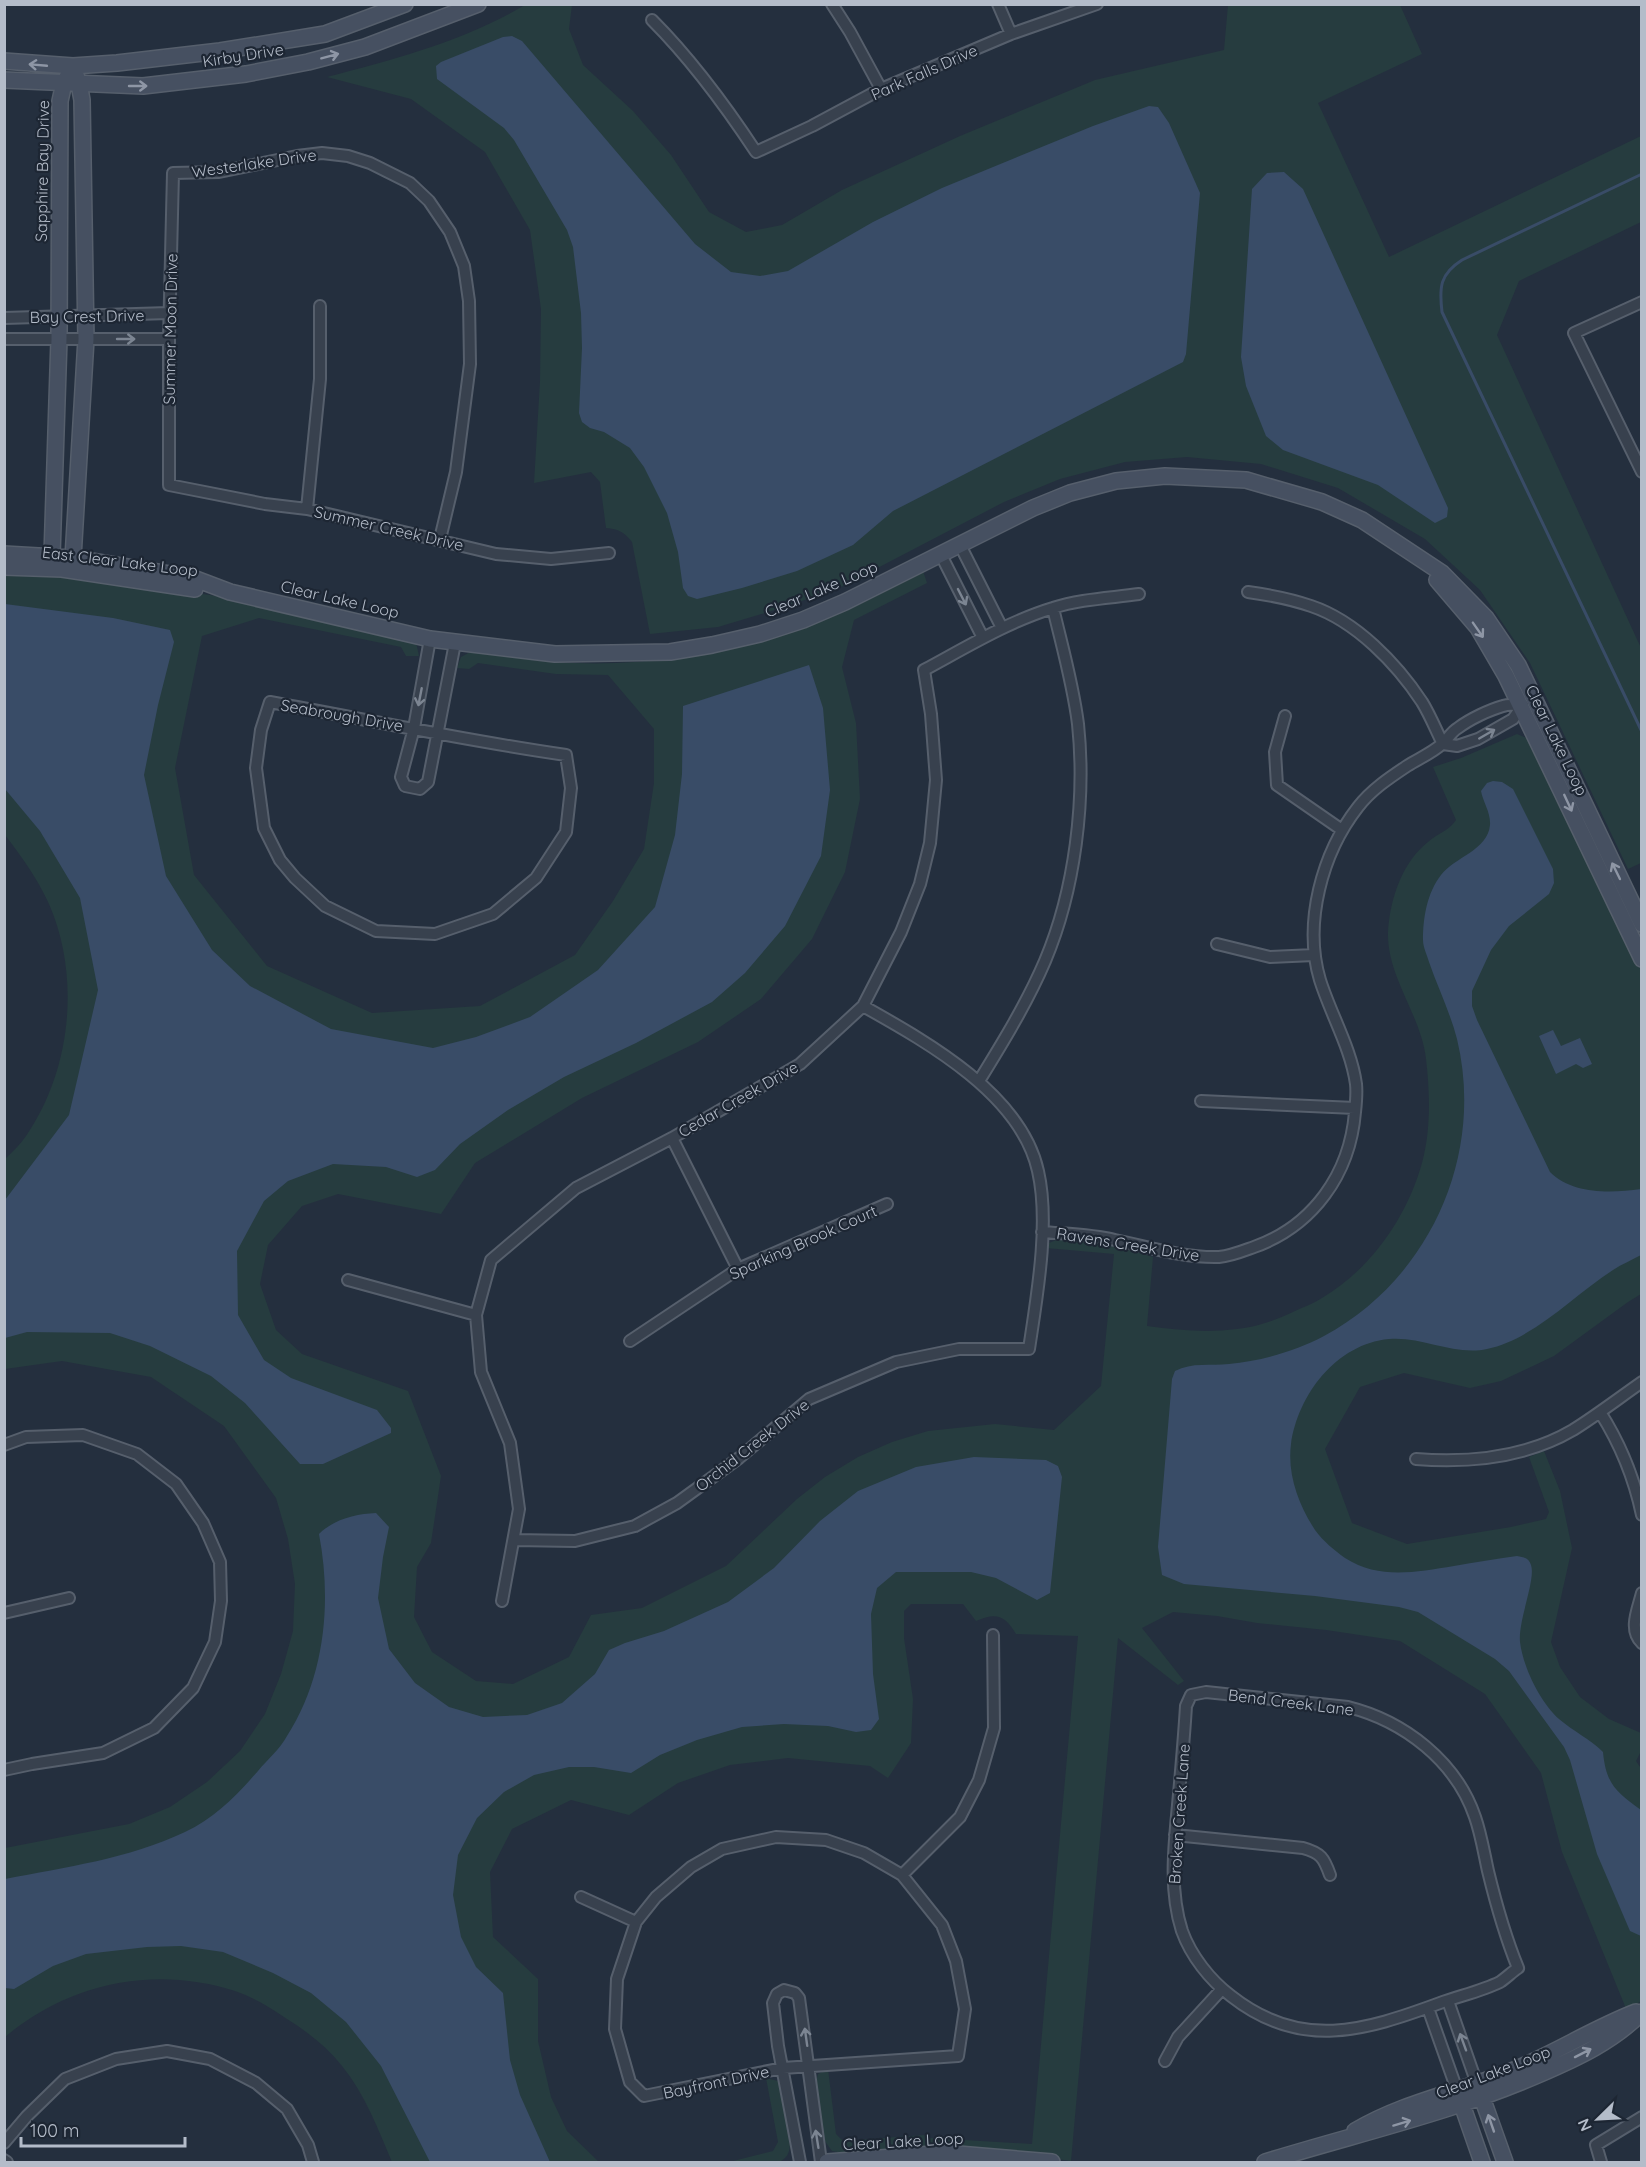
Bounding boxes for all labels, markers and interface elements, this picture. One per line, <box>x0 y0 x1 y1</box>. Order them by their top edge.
street label: Kirby Drive <box>201 39 285 71</box>
street label: Park Falls Drive <box>868 40 980 104</box>
one-way arrow <box>320 50 339 62</box>
one-way arrow <box>29 59 49 70</box>
one-way arrow <box>127 80 147 92</box>
street label: Sapphire Bay Drive <box>31 100 53 242</box>
street label: Westerlake Drive <box>190 144 318 182</box>
street label: Summer Moon Drive <box>159 253 181 405</box>
street label: Bay Crest Drive <box>29 305 145 327</box>
one-way arrow <box>115 333 135 345</box>
street label: Summer Creek Drive <box>312 501 466 555</box>
street label: East Clear Lake Loop <box>41 542 199 580</box>
street label: Clear Lake Loop <box>762 556 880 622</box>
street label: Clear Lake Loop <box>279 576 401 622</box>
one-way arrow <box>957 587 968 605</box>
one-way arrow <box>1472 621 1484 637</box>
street label: Clear Lake Loop <box>1522 681 1592 799</box>
one-way arrow <box>414 686 425 706</box>
street label: Seabrough Drive <box>279 694 405 736</box>
one-way arrow <box>1477 728 1495 739</box>
one-way arrow <box>1562 793 1574 811</box>
one-way arrow <box>1610 863 1622 881</box>
street label: Cedar Creek Drive <box>674 1057 802 1141</box>
street label: Sparking Brook Court <box>726 1200 880 1284</box>
street label: Ravens Creek Drive <box>1055 1223 1201 1265</box>
street label: Orchid Creek Drive <box>691 1394 813 1496</box>
street label: Bend Creek Lane <box>1227 1684 1355 1720</box>
street label: Broken Creek Lane <box>1164 1743 1194 1885</box>
one-way arrow <box>800 2027 811 2047</box>
one-way arrow <box>1456 2033 1467 2052</box>
street label: Clear Lake Loop <box>1433 2041 1553 2103</box>
one-way arrow <box>1574 2047 1592 2058</box>
street label: Bayfront Drive <box>661 2061 771 2103</box>
north arrow <box>1568 2089 1628 2149</box>
scale bar <box>21 2110 184 2148</box>
one-way arrow <box>1485 2114 1496 2133</box>
text: N <box>1573 2116 1596 2135</box>
one-way arrow <box>1392 2117 1411 2128</box>
text: 100 m <box>30 2119 79 2142</box>
street label: Clear Lake Loop <box>842 2128 964 2154</box>
one-way arrow <box>812 2130 823 2150</box>

